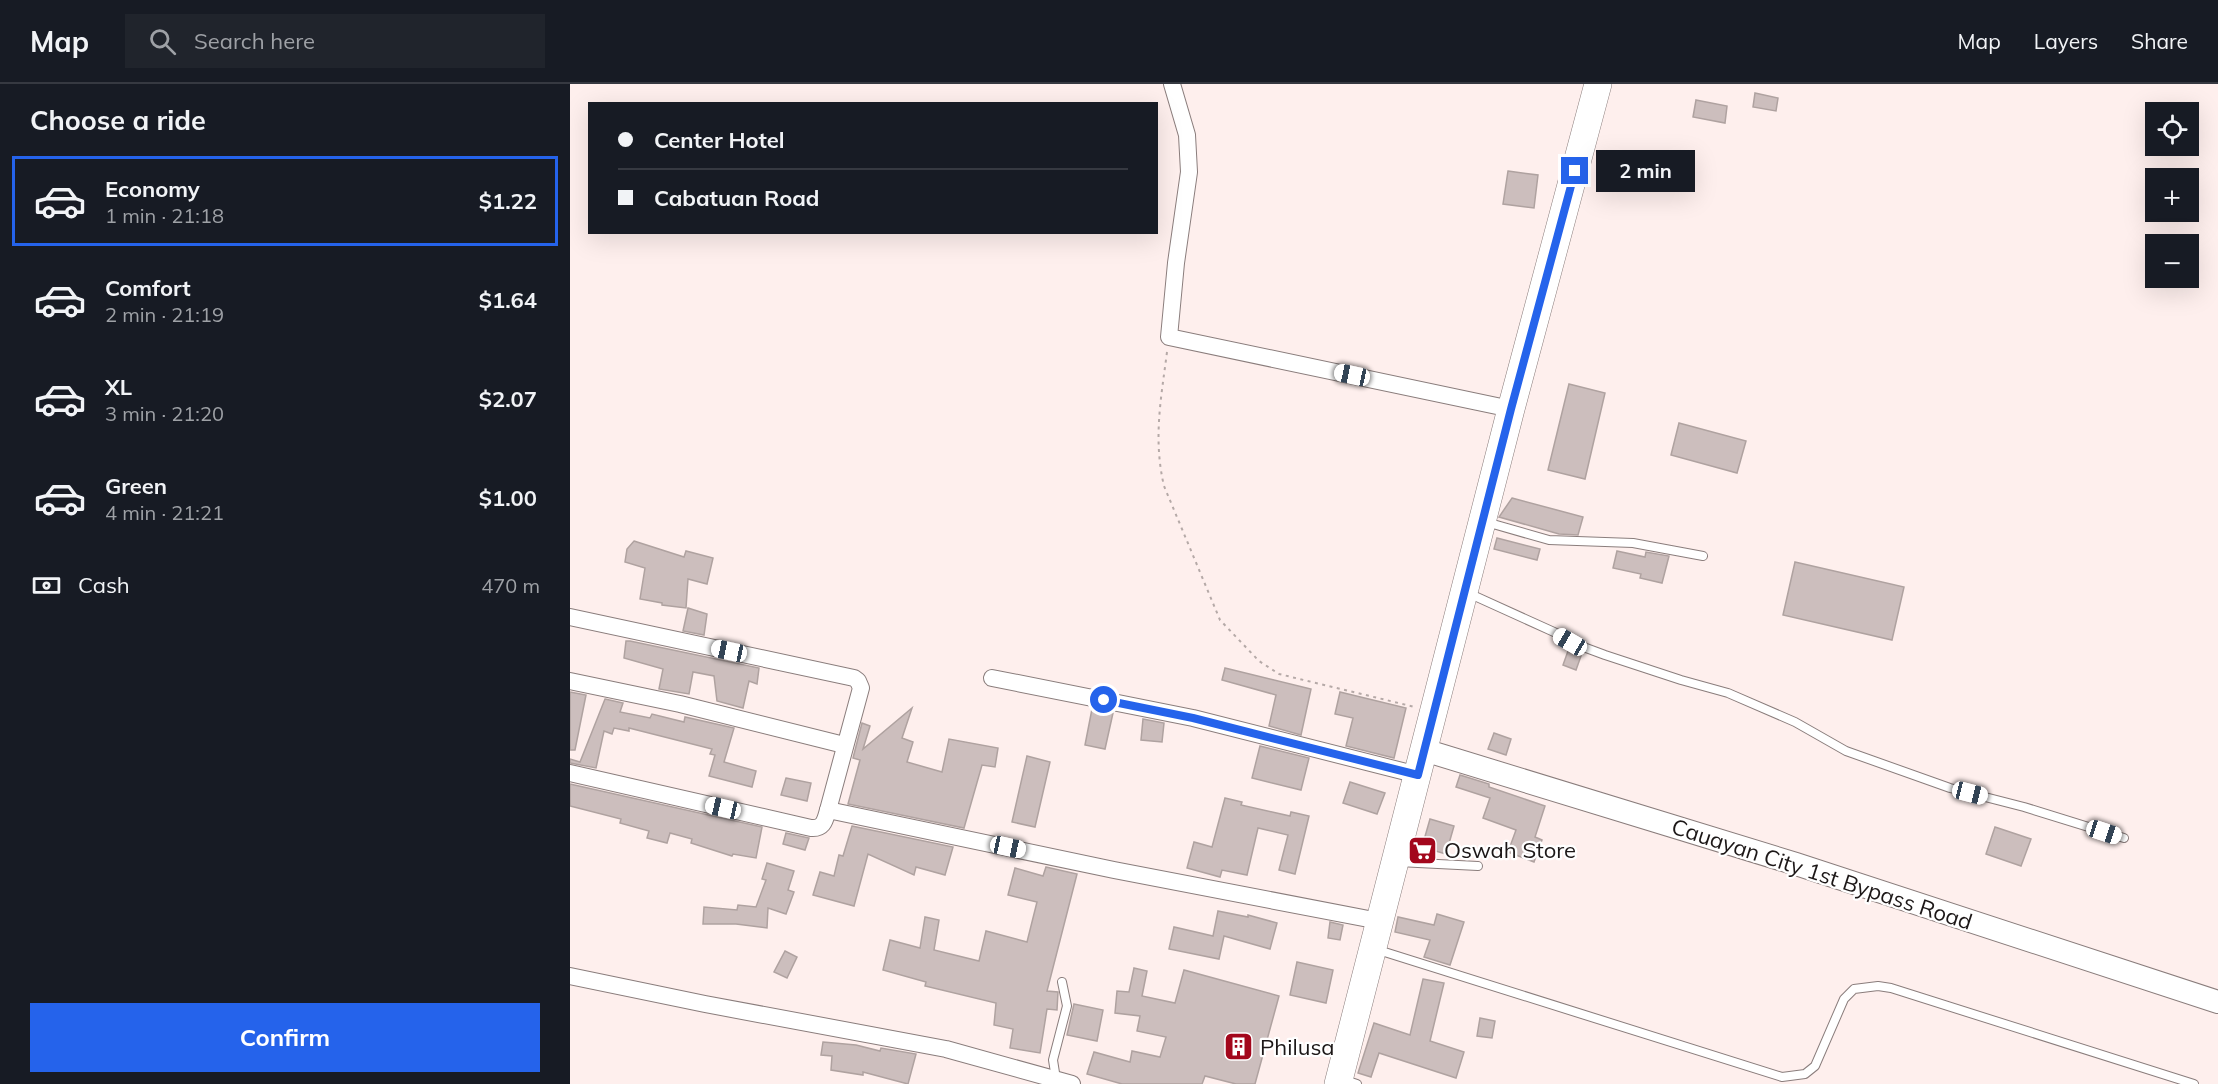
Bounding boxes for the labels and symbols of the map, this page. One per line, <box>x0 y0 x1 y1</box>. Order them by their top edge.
callout: 2 min <box>1596 150 1695 192</box>
route end <box>1561 157 1588 184</box>
car <box>1333 362 1371 388</box>
car <box>1550 625 1590 659</box>
car <box>710 638 748 664</box>
route start <box>1090 686 1117 713</box>
car <box>1950 780 1990 806</box>
car <box>703 795 743 821</box>
street label: Cauayan City 1st Bypass Road <box>1668 812 1976 936</box>
car <box>2084 818 2124 846</box>
car <box>989 834 1027 860</box>
supermarket icon: Oswah Store <box>1407 834 1439 866</box>
place label: Oswah Store <box>1444 836 1576 864</box>
building icon: Philusa <box>1223 1031 1255 1063</box>
place label: Philusa <box>1260 1033 1335 1061</box>

